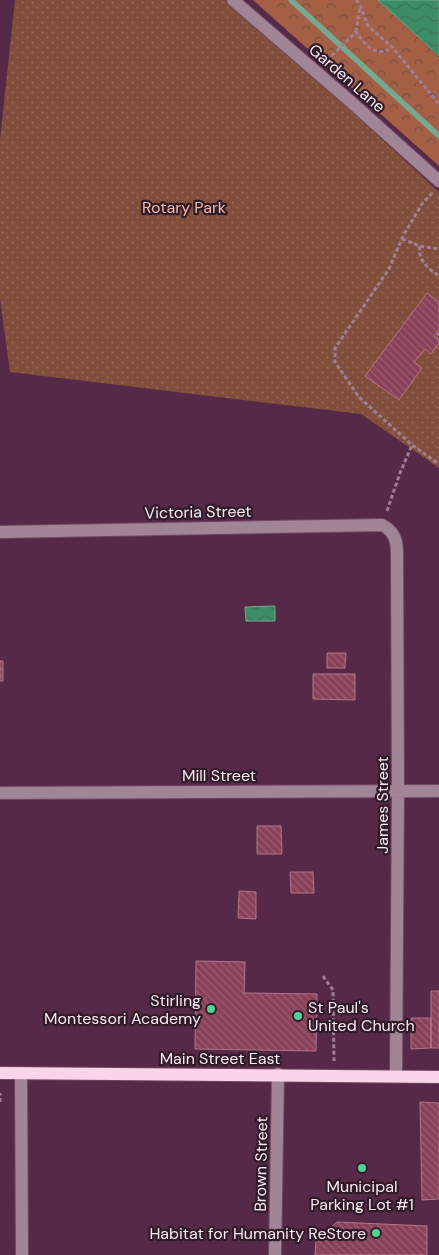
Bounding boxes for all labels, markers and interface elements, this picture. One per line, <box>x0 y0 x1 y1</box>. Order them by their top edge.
street label: Garden Lane <box>304 39 390 117</box>
park label: Rotary Park <box>142 197 226 218</box>
street label: Victoria Street <box>144 501 252 523</box>
street label: James Street <box>372 756 393 854</box>
street label: Mill Street <box>182 765 256 786</box>
place label: Stirling Montessori Academy <box>44 990 201 1029</box>
place label: St Paul's United Church <box>308 997 415 1036</box>
marker: Stirling Montessori Academy <box>205 1003 217 1015</box>
marker: St Paul's United Church <box>292 1010 304 1022</box>
street label: Main Street East <box>160 1048 280 1069</box>
street label: Brown Street <box>250 1116 272 1212</box>
marker: Municipal Parking Lot #1 <box>356 1162 368 1174</box>
place label: Municipal Parking Lot #1 <box>310 1176 414 1215</box>
place label: Habitat for Humanity ReStore <box>149 1223 366 1244</box>
marker: Habitat for Humanity ReStore <box>370 1227 382 1239</box>

